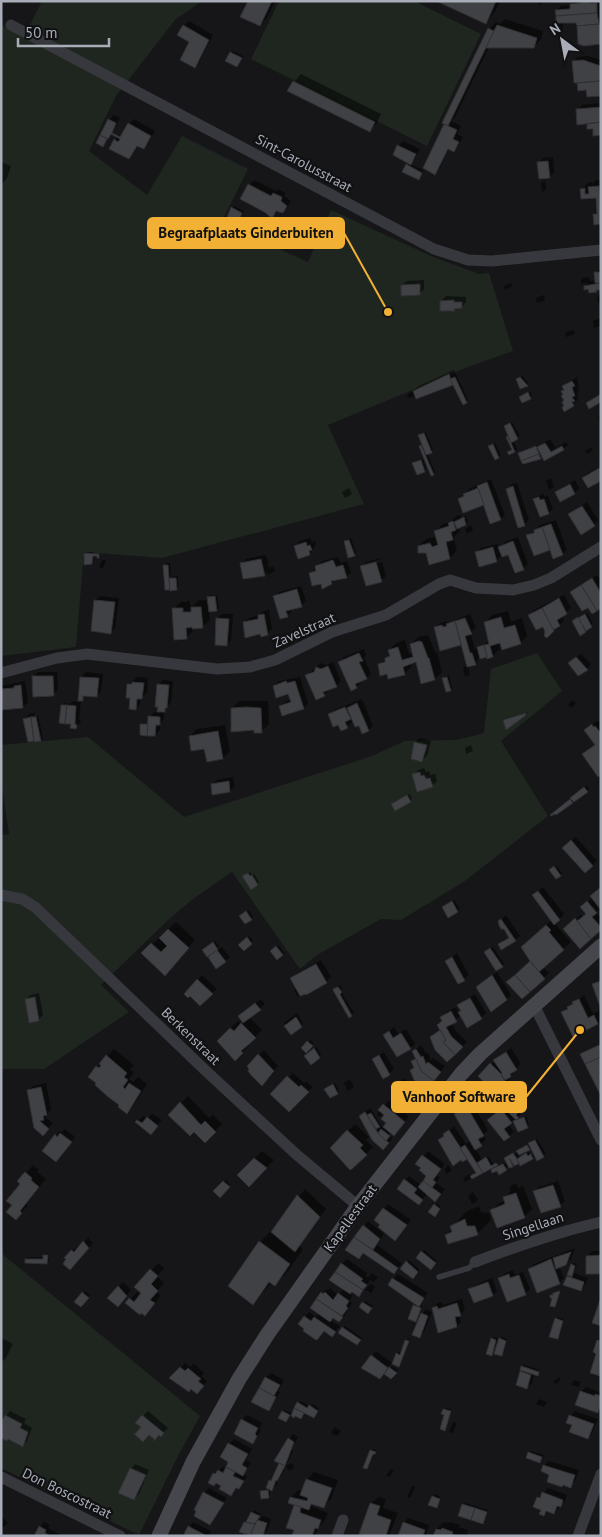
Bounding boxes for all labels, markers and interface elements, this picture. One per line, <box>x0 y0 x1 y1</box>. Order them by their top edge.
scale bar <box>18 15 109 47</box>
north arrow <box>537 15 587 65</box>
text: N <box>546 19 564 39</box>
text: 50 m <box>25 23 58 42</box>
street label: Sint-Carolusstraat <box>253 130 356 196</box>
callout: Begraafplaats Ginderbuiten <box>148 218 344 248</box>
text: Begraafplaats Ginderbuiten <box>158 223 334 242</box>
street label: Zavelstraat <box>270 608 338 652</box>
street label: Berkenstraat <box>158 1003 225 1069</box>
callout: Vanhoof Software <box>392 1082 526 1112</box>
text: Vanhoof Software <box>401 1087 516 1106</box>
street label: Kapellestraat <box>319 1181 381 1255</box>
street label: Singellaan <box>500 1208 566 1244</box>
street label: Don Boscostraat <box>19 1464 115 1522</box>

